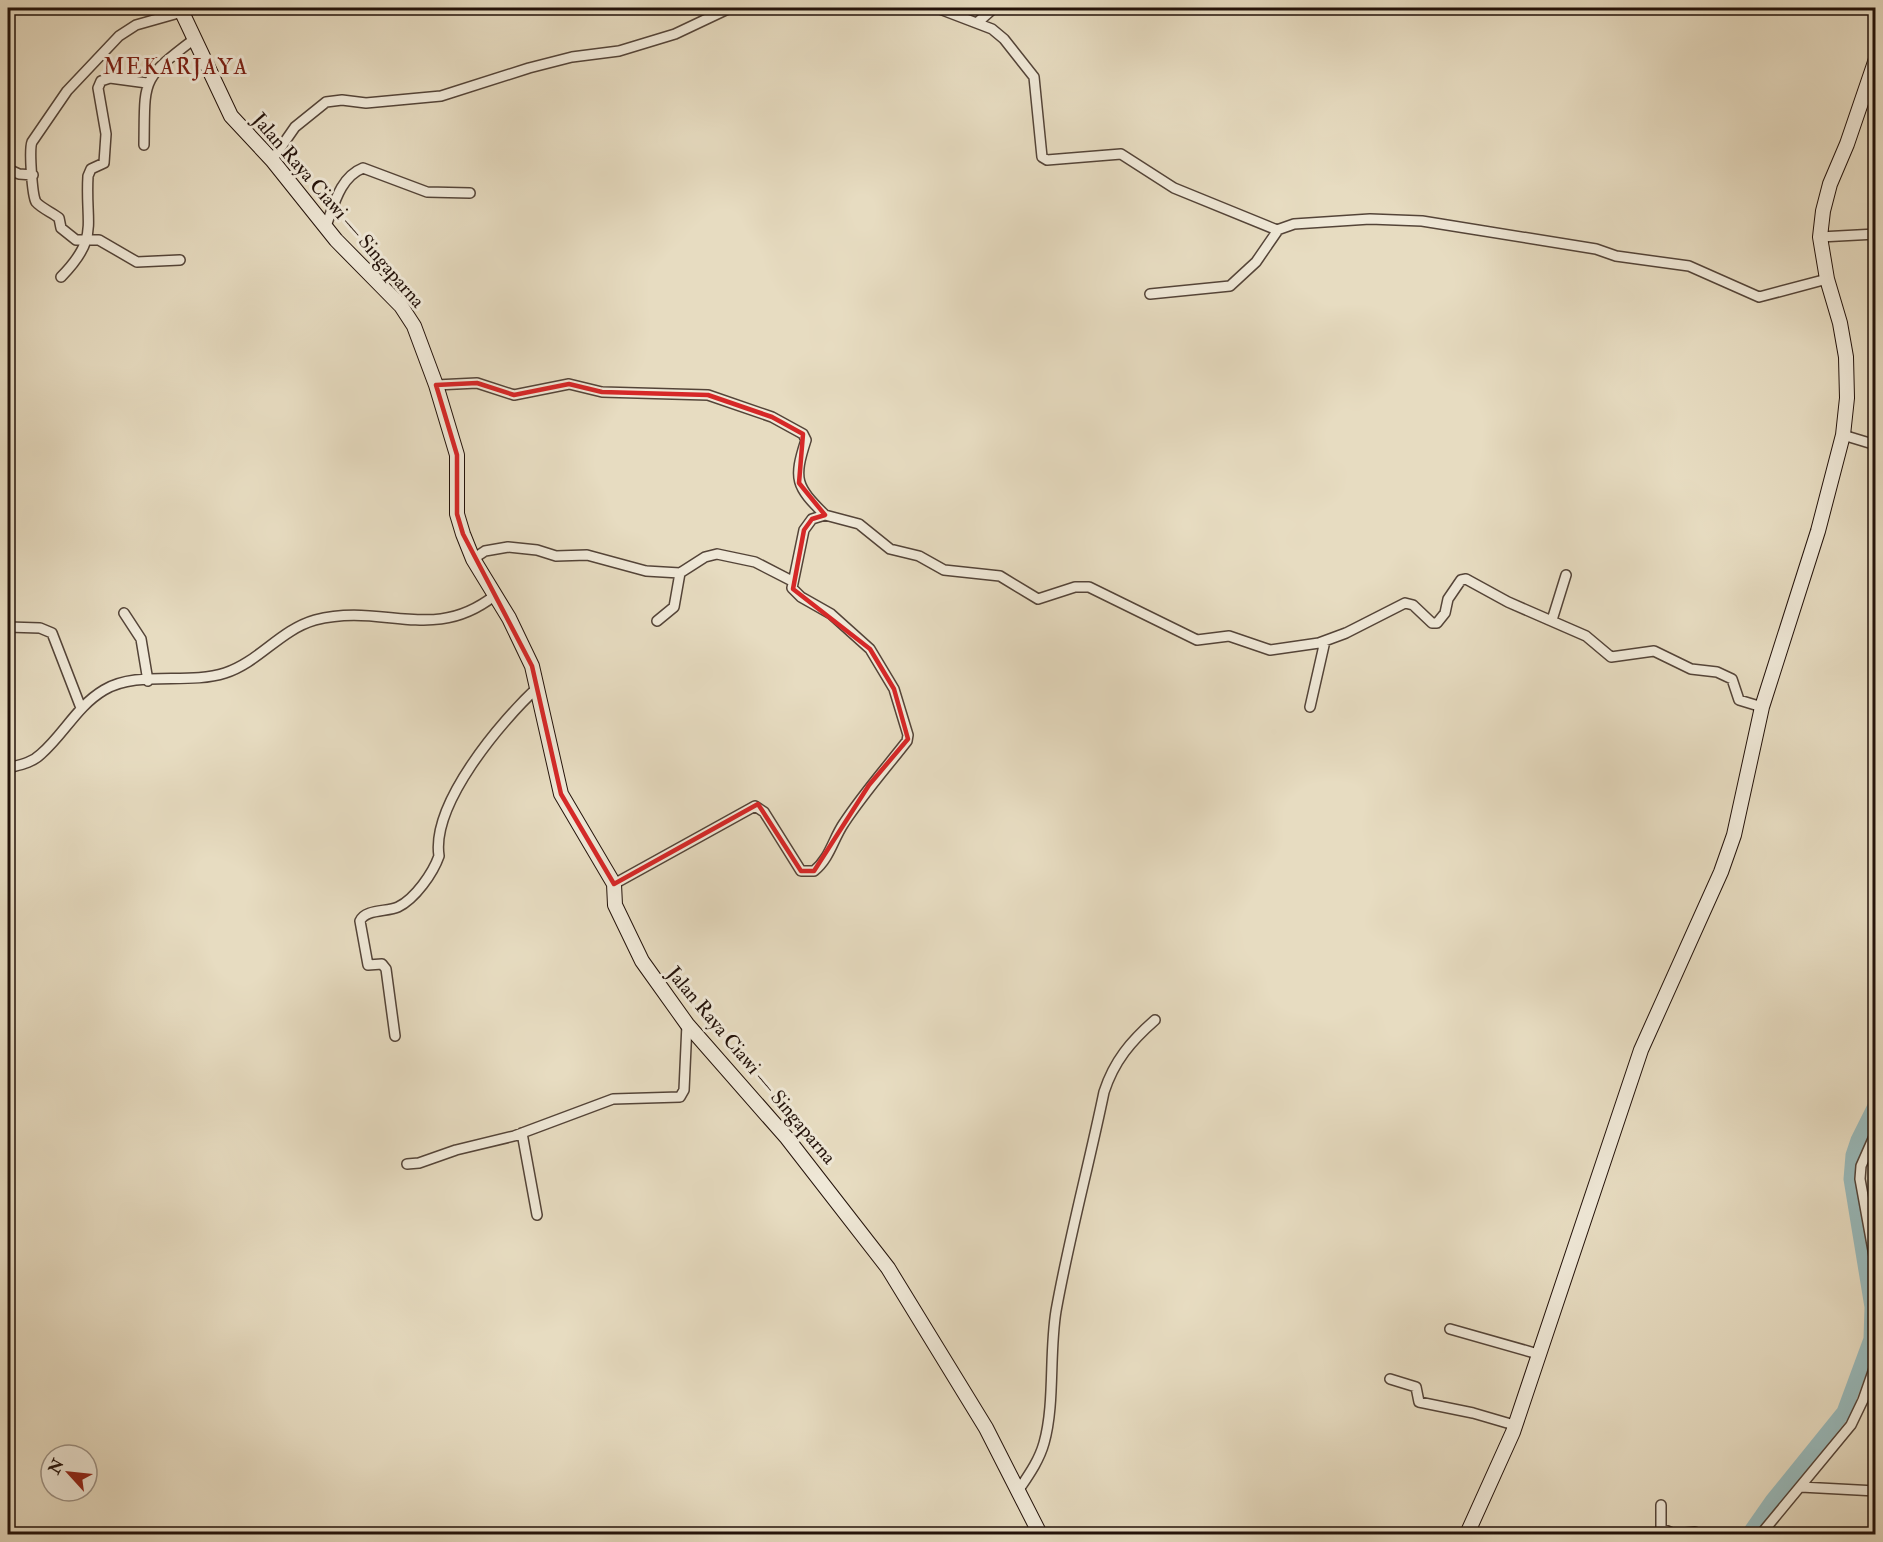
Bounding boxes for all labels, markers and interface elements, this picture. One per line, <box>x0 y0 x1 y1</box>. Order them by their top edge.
district label: MEKARJAYA <box>103 53 249 81</box>
street label: Jalan Raya Ciawi — Singaparna <box>246 107 431 314</box>
street label: Jalan Raya Ciawi — Singaparna <box>660 961 842 1171</box>
north arrow <box>39 1443 99 1503</box>
text: N <box>44 1455 69 1478</box>

